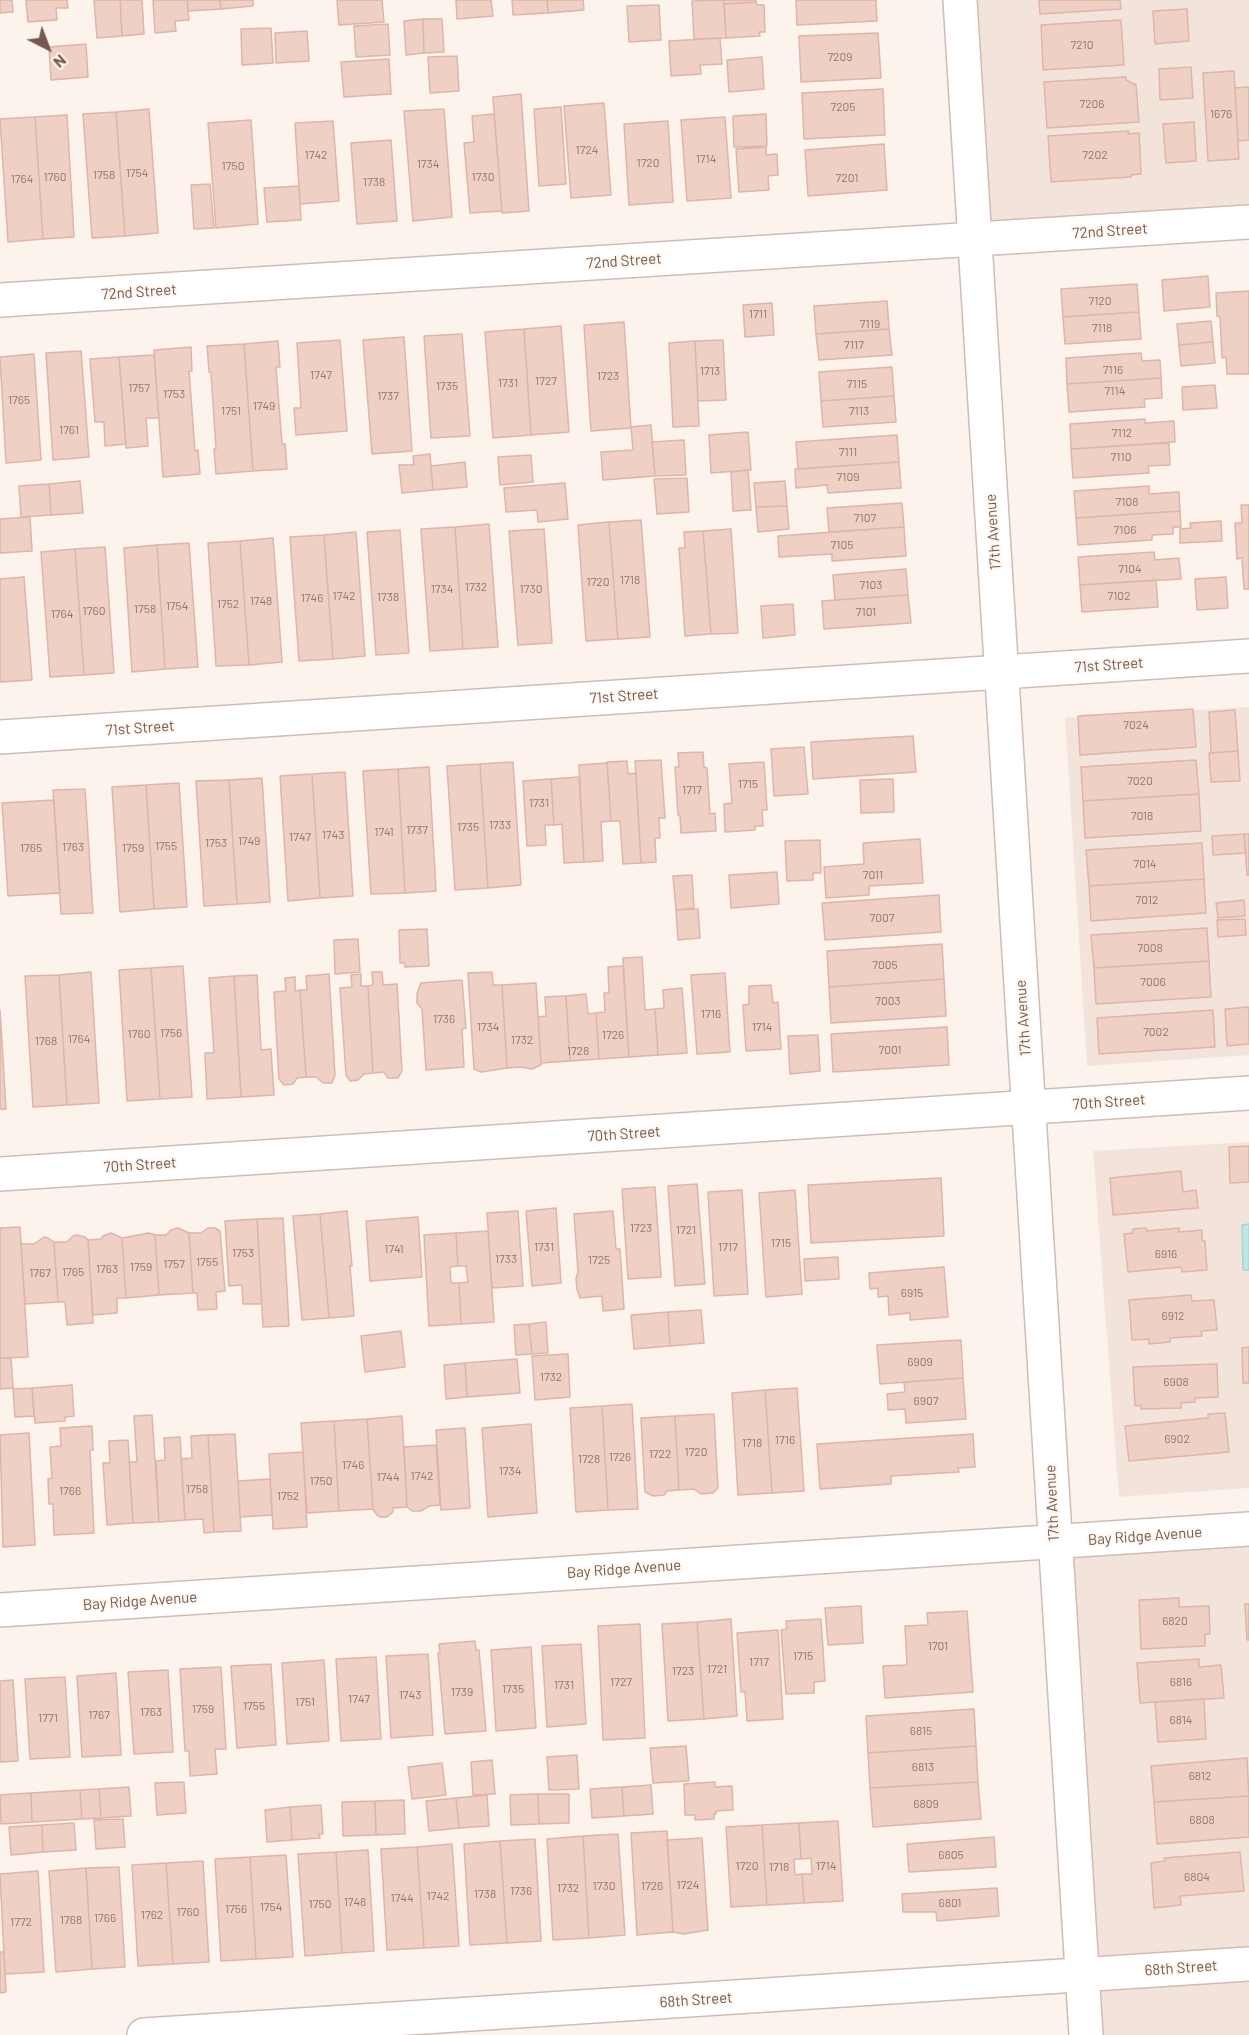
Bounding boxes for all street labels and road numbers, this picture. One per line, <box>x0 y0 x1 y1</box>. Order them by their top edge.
street label: 72nd Street <box>1072 219 1148 243</box>
street label: 72nd Street <box>586 249 662 273</box>
street label: 72nd Street <box>101 280 177 304</box>
street label: 17th Avenue <box>981 493 1005 571</box>
street label: 71st Street <box>1074 654 1144 676</box>
street label: 71st Street <box>589 685 659 707</box>
street label: 71st Street <box>105 717 175 739</box>
street label: 17th Avenue <box>1011 979 1035 1057</box>
street label: 70th Street <box>1072 1090 1146 1114</box>
street label: 70th Street <box>587 1122 661 1146</box>
street label: 70th Street <box>103 1153 177 1177</box>
street label: 17th Avenue <box>1041 1464 1063 1542</box>
street label: Bay Ridge Avenue <box>1087 1523 1203 1549</box>
street label: Bay Ridge Avenue <box>566 1556 682 1582</box>
street label: Bay Ridge Avenue <box>82 1588 198 1614</box>
street label: 68th Street <box>1144 1956 1218 1980</box>
street label: 68th Street <box>659 1988 733 2012</box>

